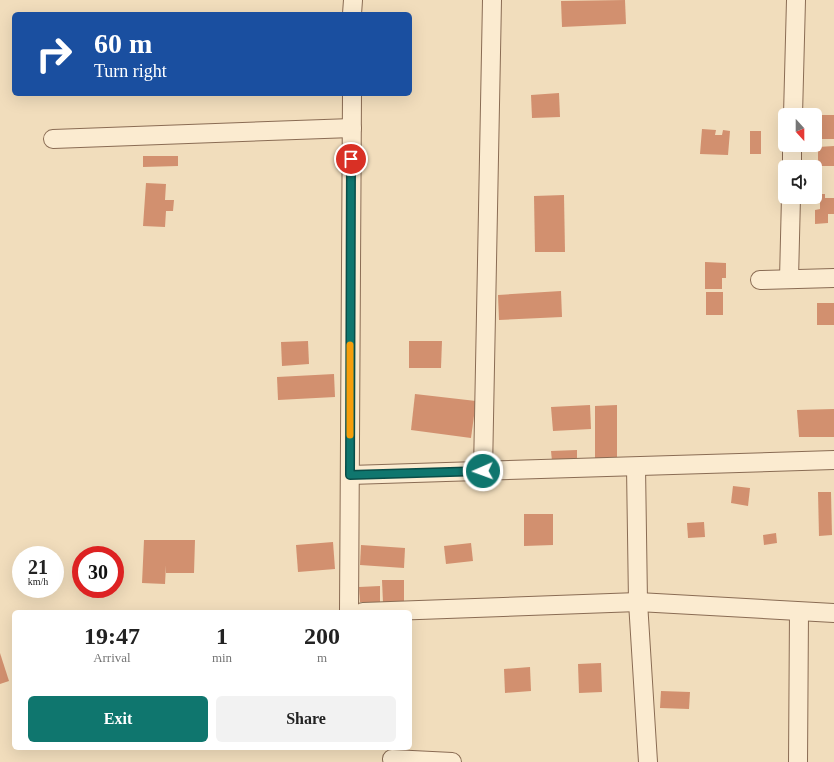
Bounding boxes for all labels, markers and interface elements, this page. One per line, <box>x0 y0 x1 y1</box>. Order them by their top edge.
icon: right <box>28 28 80 80</box>
text: 60 m <box>94 28 152 59</box>
text: Turn right <box>94 61 167 81</box>
north arrow <box>778 108 822 152</box>
map controls <box>778 108 822 204</box>
pin <box>334 142 368 176</box>
icon: arrive <box>340 148 362 170</box>
button: sound <box>778 160 822 204</box>
position arrow <box>462 450 504 492</box>
speed limit sign: 30 <box>72 546 124 598</box>
text: 21 <box>28 556 48 578</box>
text: km/h <box>28 576 48 587</box>
text: 19:47 <box>84 623 140 649</box>
text: 1 <box>216 623 228 649</box>
text: 200 <box>304 623 340 649</box>
text: Arrival <box>93 650 131 665</box>
text: min <box>212 650 232 665</box>
text: m <box>317 650 327 665</box>
button: Exit <box>28 696 208 742</box>
button: Share <box>216 696 396 742</box>

